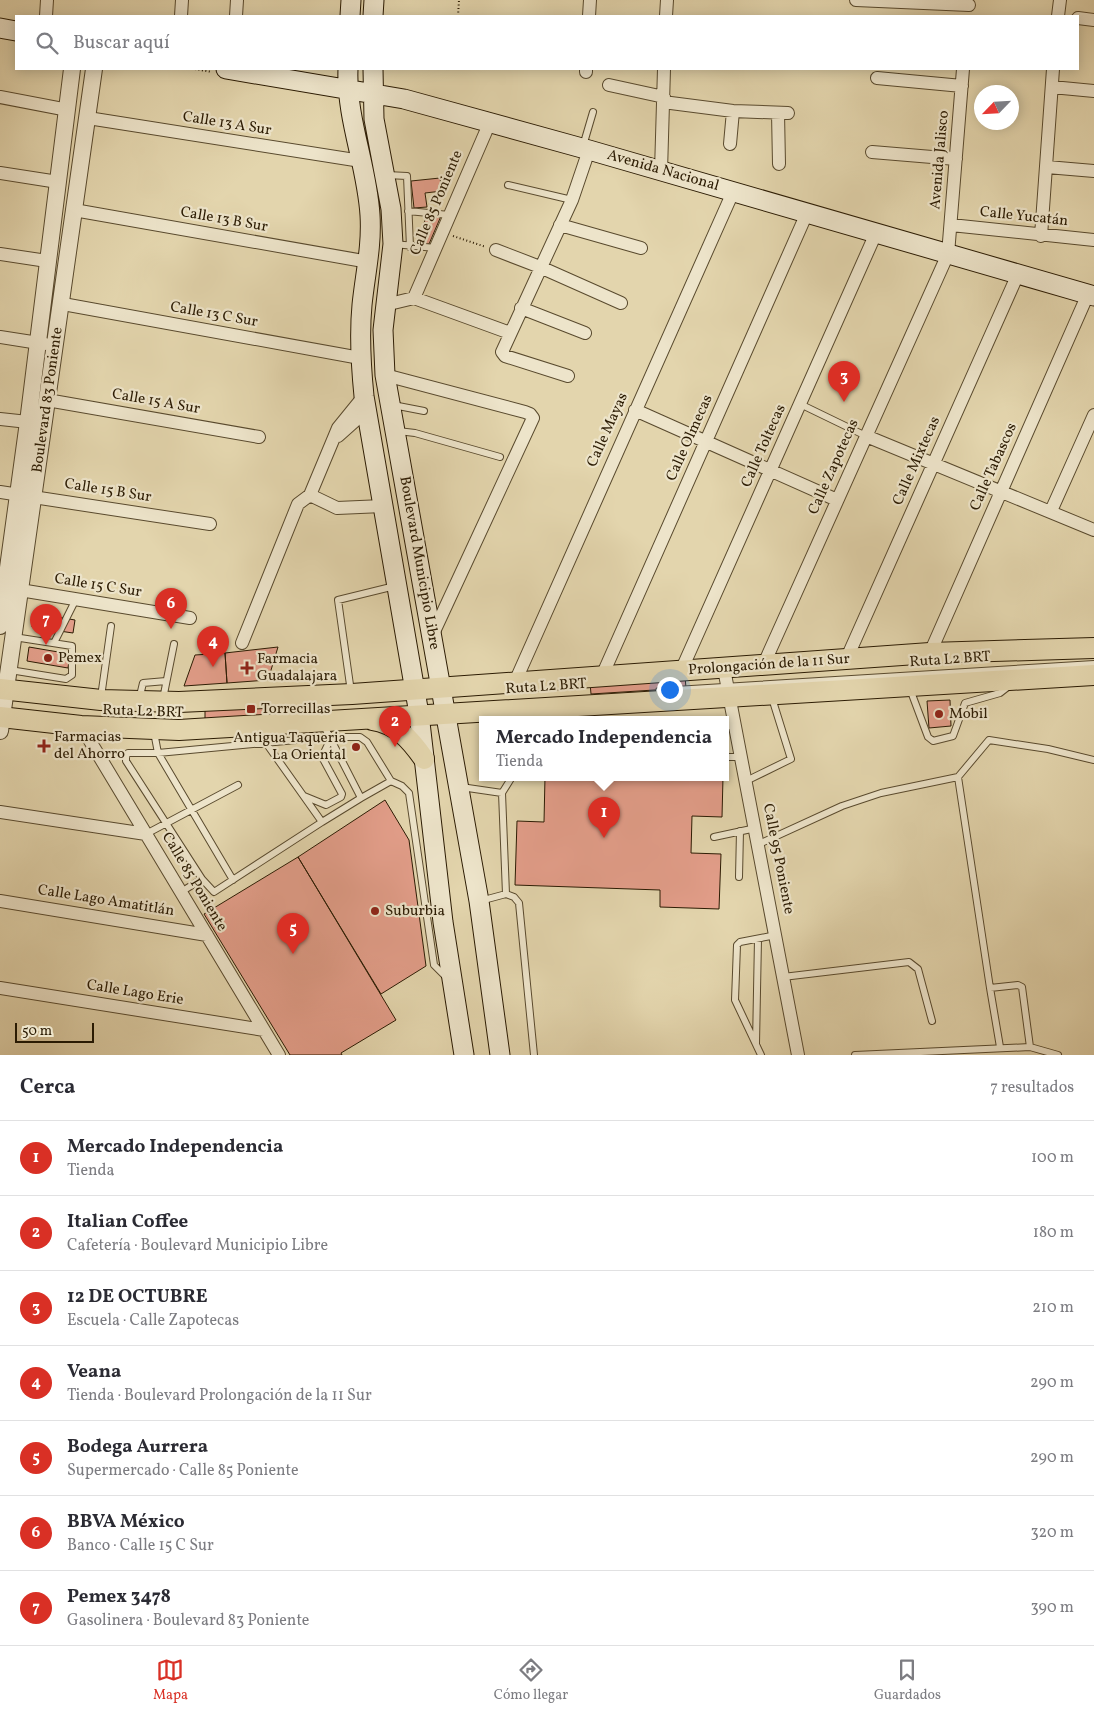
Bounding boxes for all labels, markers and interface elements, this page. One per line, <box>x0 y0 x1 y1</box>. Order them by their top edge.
search box <box>15 15 1079 70</box>
icon: search <box>33 29 61 57</box>
text: Buscar aquí <box>73 30 170 56</box>
north arrow <box>974 85 1019 130</box>
street label: Calle 13 A Sur <box>181 107 273 141</box>
street label: Avenida Jalisco <box>925 110 955 210</box>
street label: Avenida Nacional <box>605 145 721 197</box>
street label: Calle 85 Poniente <box>405 147 469 259</box>
street label: Calle 13 B Sur <box>179 202 269 238</box>
street label: Calle Yucatán <box>979 202 1069 232</box>
street label: Calle 13 C Sur <box>169 297 259 333</box>
street label: Boulevard 83 Poniente <box>27 326 69 474</box>
pin: 3 <box>828 361 860 402</box>
street label: Calle 15 A Sur <box>110 384 202 420</box>
street label: Calle Mayas <box>582 389 634 471</box>
street label: Calle Olmecas <box>662 391 718 485</box>
street label: Calle Toltecas <box>736 401 792 491</box>
street label: Calle Mixtecas <box>888 413 946 509</box>
street label: Calle Zapotecas <box>804 416 864 518</box>
street label: Calle Tabascos <box>965 420 1023 514</box>
street label: Calle 15 B Sur <box>63 474 153 508</box>
street label: Boulevard Municipio Libre <box>393 475 445 651</box>
street label: Calle 15 C Sur <box>53 569 143 603</box>
pin: 6 <box>155 588 187 629</box>
pin: 7 <box>30 604 62 645</box>
pin: 4 <box>197 626 229 667</box>
street label: Ruta L2 BRT <box>909 647 991 673</box>
place label: Pemex <box>58 648 102 669</box>
place label: Farmacia Guadalajara <box>257 649 337 687</box>
street label: Prolongación de la 11 Sur <box>688 649 850 681</box>
marker: Pemex <box>42 652 54 664</box>
marker: Farmacia Guadalajara <box>241 662 253 674</box>
street label: Ruta L2 BRT <box>505 674 587 700</box>
your location <box>657 677 683 703</box>
place label: Torrecillas <box>261 699 330 720</box>
street label: Ruta L2 BRT <box>102 700 184 724</box>
marker: Torrecillas <box>245 703 257 715</box>
place label: Mobil <box>949 704 988 725</box>
pin: 2 <box>379 706 411 747</box>
marker: Mobil <box>933 708 945 720</box>
popup <box>479 716 729 781</box>
text: Mercado Independencia <box>496 725 712 751</box>
place label: Farmacias del Ahorro <box>54 727 125 765</box>
place label: Antigua Taqueria La Oriental <box>233 728 346 766</box>
marker: Farmacias del Ahorro <box>38 740 50 752</box>
marker: Antigua Taqueria La Oriental <box>350 741 362 753</box>
text: Tienda <box>496 751 543 773</box>
pin: 1 <box>588 797 620 838</box>
street label: Calle 95 Poniente <box>757 802 799 916</box>
street label: Calle 85 Poniente <box>156 829 232 935</box>
street label: Calle Lago Amatitlán <box>36 880 176 922</box>
place label: Suburbia <box>385 901 445 922</box>
marker: Suburbia <box>369 905 381 917</box>
pin: 5 <box>277 913 309 954</box>
street label: Calle Lago Erie <box>85 975 185 1011</box>
scale bar <box>15 1020 94 1043</box>
text: 50 m <box>22 1022 52 1041</box>
text: Cerca <box>20 1073 75 1102</box>
text: 7 resultados <box>990 1077 1074 1099</box>
text: Mercado Independencia <box>67 1134 283 1160</box>
text: 1 <box>33 1147 39 1169</box>
text: 100 m <box>1031 1147 1074 1169</box>
text: Tienda <box>67 1160 115 1182</box>
text: Italian Coffee <box>67 1209 188 1235</box>
text: 2 <box>32 1222 40 1244</box>
text: 180 m <box>1033 1222 1074 1244</box>
text: Cafetería · Boulevard Municipio Libre <box>67 1235 328 1257</box>
text: 12 DE OCTUBRE <box>67 1284 208 1310</box>
text: 3 <box>32 1297 40 1319</box>
text: 210 m <box>1032 1297 1074 1319</box>
text: Escuela · Calle Zapotecas <box>67 1310 239 1332</box>
text: Veana <box>67 1359 121 1385</box>
text: 4 <box>31 1372 41 1394</box>
text: 290 m <box>1030 1372 1074 1394</box>
text: Tienda · Boulevard Prolongación de la 11 Sur <box>67 1385 372 1407</box>
text: Bodega Aurrera <box>67 1434 208 1460</box>
text: 5 <box>32 1447 40 1469</box>
text: 290 m <box>1030 1447 1074 1469</box>
text: Supermercado · Calle 85 Poniente <box>67 1460 299 1482</box>
text: BBVA México <box>67 1509 185 1535</box>
text: 6 <box>32 1522 40 1544</box>
text: 320 m <box>1030 1522 1074 1544</box>
text: Banco · Calle 15 C Sur <box>67 1535 214 1557</box>
text: Pemex 3478 <box>67 1584 171 1610</box>
text: 7 <box>32 1597 40 1619</box>
text: 390 m <box>1031 1597 1074 1619</box>
text: Gasolinera · Boulevard 83 Poniente <box>67 1610 309 1632</box>
tab: Mapa <box>153 1656 188 1705</box>
tab: Cómo llegar <box>494 1656 568 1705</box>
tab: Guardados <box>874 1656 941 1705</box>

